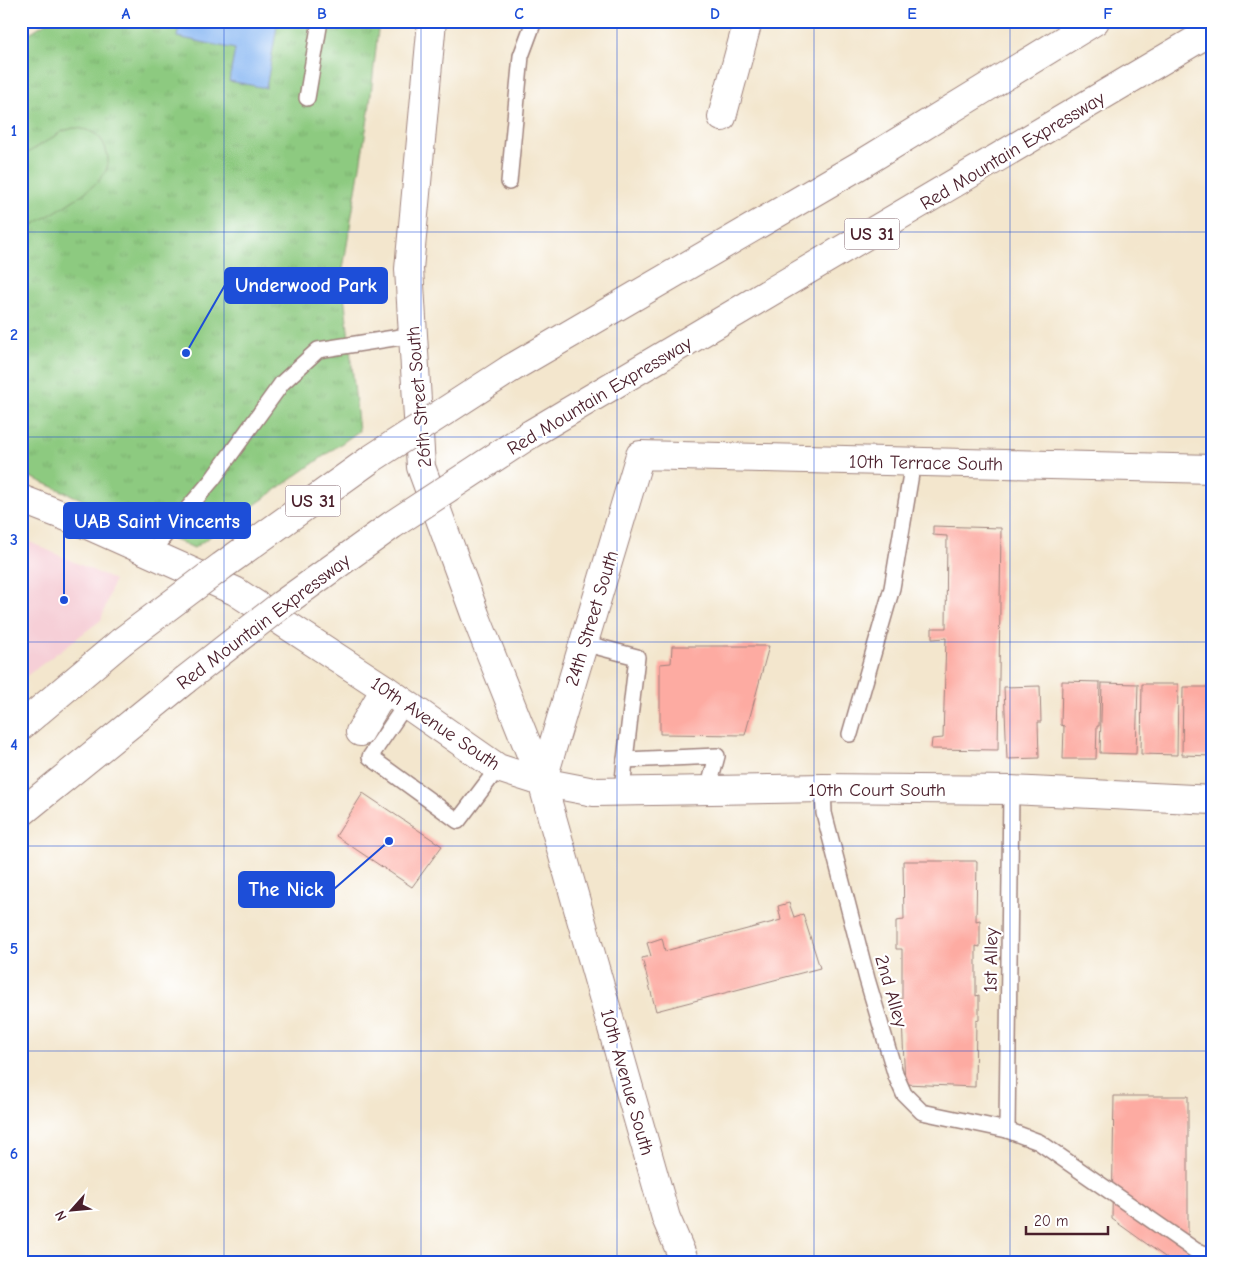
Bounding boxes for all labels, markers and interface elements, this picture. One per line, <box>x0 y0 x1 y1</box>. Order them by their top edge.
text: A <box>122 5 131 23</box>
text: B <box>317 5 327 23</box>
text: C <box>514 5 524 23</box>
text: D <box>710 5 720 23</box>
text: E <box>907 5 917 23</box>
text: F <box>1103 5 1113 23</box>
street label: Red Mountain Expressway <box>916 87 1109 215</box>
text: 1 <box>11 122 17 140</box>
road number: US 31 <box>844 218 900 250</box>
callout: Underwood Park <box>225 268 387 303</box>
text: Underwood Park <box>235 274 377 297</box>
street label: 26th Street South <box>402 325 436 469</box>
text: 2 <box>10 326 18 344</box>
street label: Red Mountain Expressway <box>503 332 696 460</box>
street label: 10th Terrace South <box>849 451 1003 475</box>
road number: US 31 <box>286 486 340 516</box>
callout: UAB Saint Vincents <box>64 503 250 538</box>
text: UAB Saint Vincents <box>74 510 240 533</box>
text: 3 <box>10 531 18 549</box>
street label: 24th Street South <box>561 548 623 689</box>
street label: Red Mountain Expressway <box>173 549 355 694</box>
street label: 10th Avenue South <box>367 672 504 775</box>
text: 4 <box>10 736 18 754</box>
street label: 10th Court South <box>808 779 946 801</box>
callout: The Nick <box>239 872 334 907</box>
text: The Nick <box>248 878 324 901</box>
street label: 1st Alley <box>979 927 1003 993</box>
text: 5 <box>10 940 18 958</box>
street label: 2nd Alley <box>870 953 912 1030</box>
street label: 10th Avenue South <box>596 1007 658 1158</box>
text: 6 <box>10 1145 18 1163</box>
north arrow <box>48 1186 98 1236</box>
scale bar <box>1026 1203 1109 1235</box>
text: N <box>51 1208 71 1224</box>
text: 20 m <box>1034 1212 1068 1230</box>

